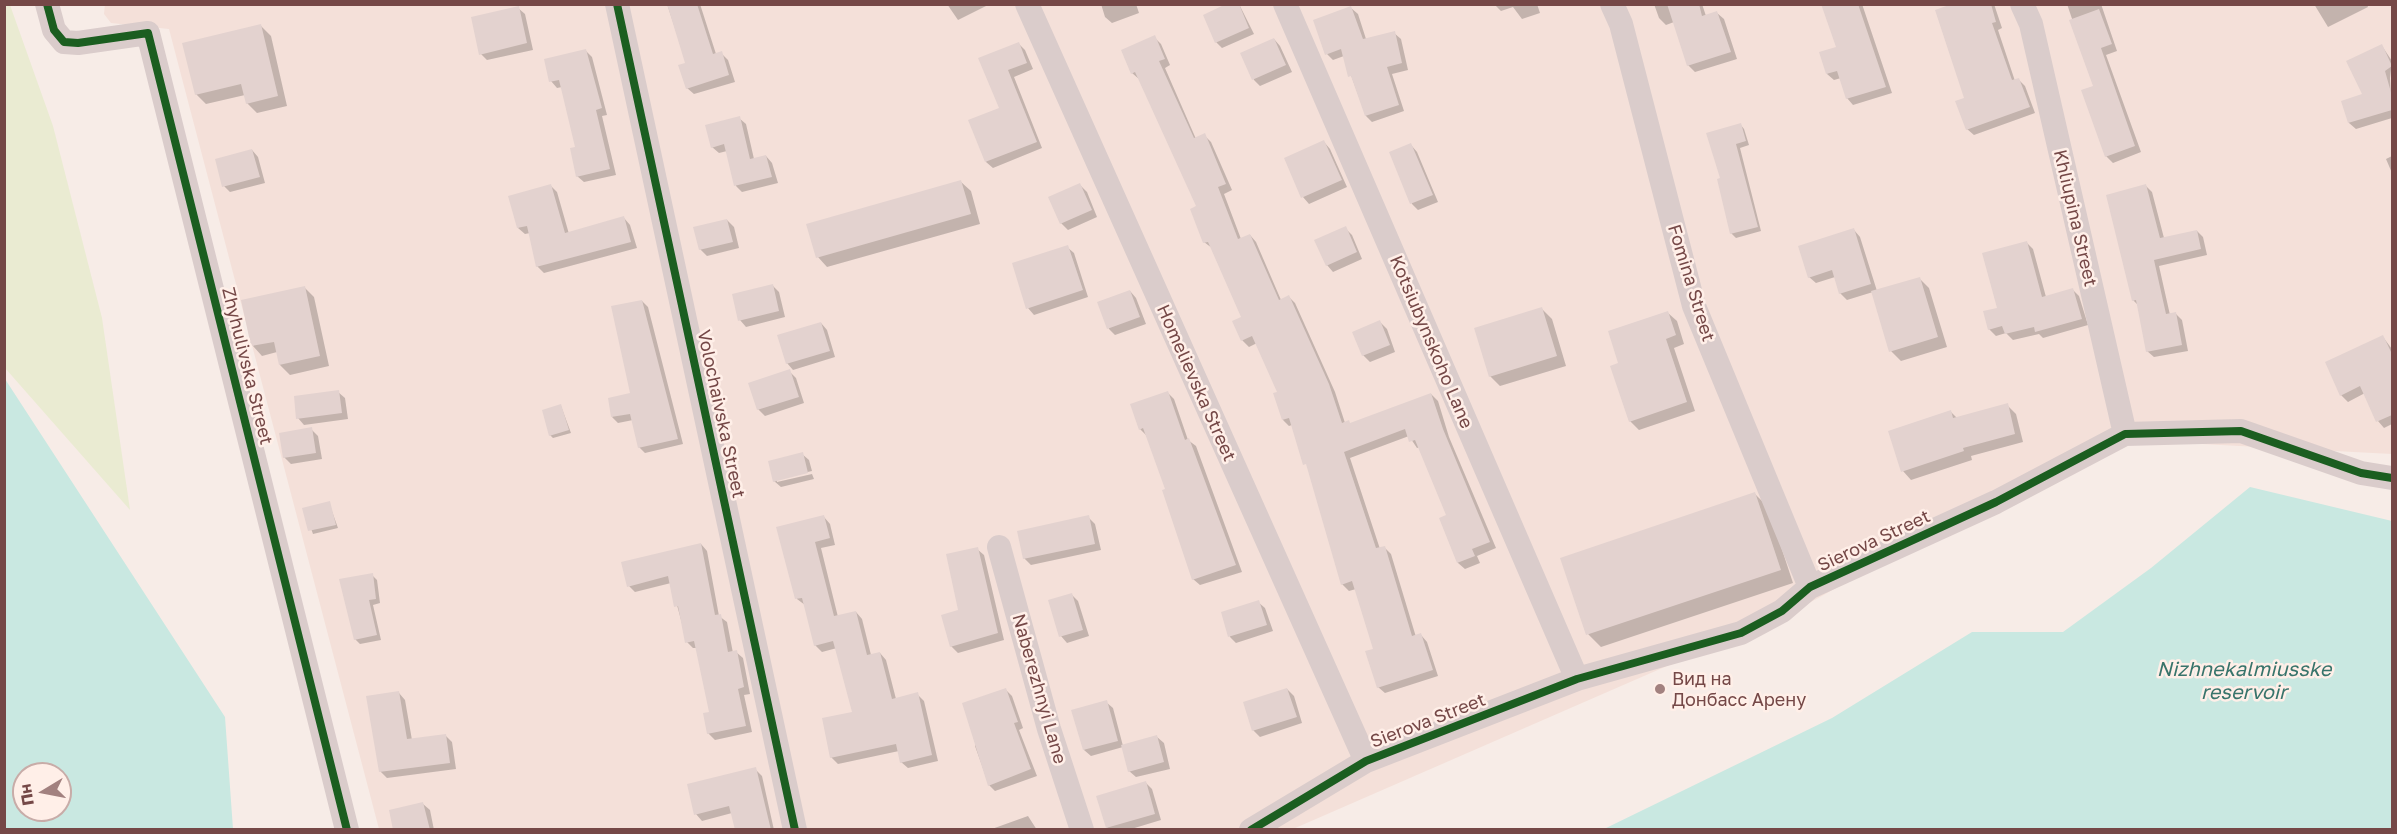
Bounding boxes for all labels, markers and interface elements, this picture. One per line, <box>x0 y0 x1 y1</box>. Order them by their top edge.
street label: Khliupina Street <box>2049 147 2101 289</box>
street label: Fomina Street <box>1663 222 1719 344</box>
street label: Kotsiubynskoho Lane <box>1385 252 1477 432</box>
street label: Zhyhulivska Street <box>217 285 277 447</box>
street label: Homelievska Street <box>1152 301 1240 465</box>
street label: Volochaivska Street <box>693 328 749 500</box>
street label: Sierova Street <box>1814 506 1934 576</box>
street label: Naberezhnyi Lane <box>1007 611 1071 767</box>
water label: Nizhnekalmiusske reservoir <box>2157 658 2331 705</box>
place label: Вид на Донбасс Арену <box>1672 668 1806 710</box>
marker: Вид на Донбасс Арену <box>1653 682 1667 696</box>
street label: Sierova Street <box>1367 689 1489 753</box>
north arrow <box>12 762 72 822</box>
text: Пн <box>15 782 38 807</box>

